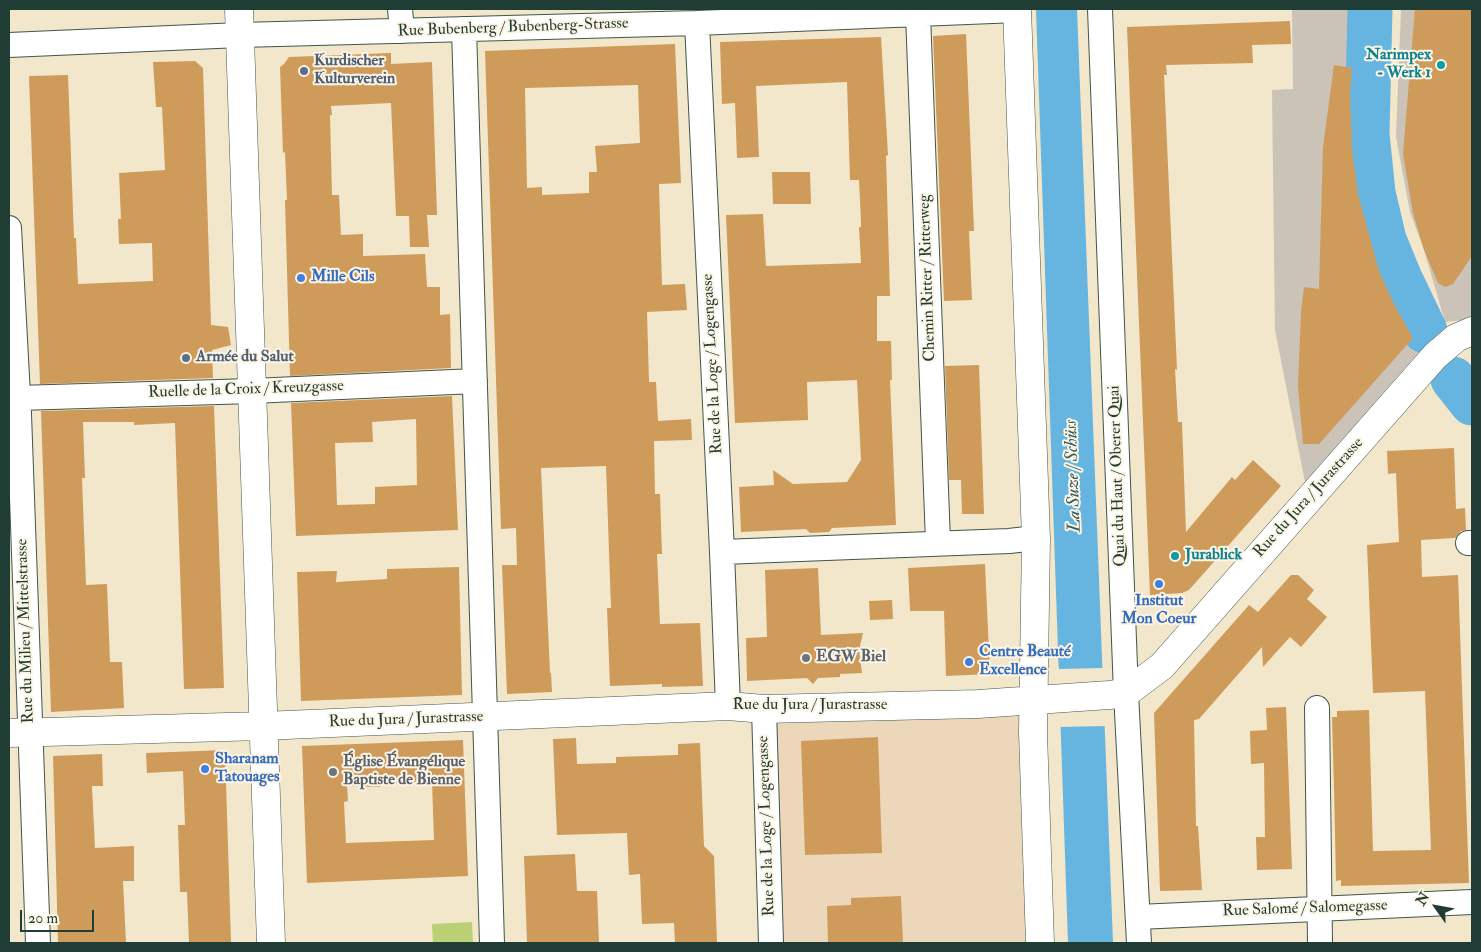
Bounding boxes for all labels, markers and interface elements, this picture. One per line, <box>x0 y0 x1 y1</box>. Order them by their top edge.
street label: Rue Bubenberg / Bubenberg-Strasse <box>397 14 629 42</box>
place label: Narimpex - Werk 1 <box>1366 46 1431 84</box>
place label: Kurdischer Kulturverein <box>314 52 395 90</box>
marker: Narimpex - Werk 1 <box>1435 59 1447 71</box>
marker: Kurdischer Kulturverein <box>298 65 310 77</box>
street label: Chemin Ritter / Ritterweg <box>915 194 941 362</box>
place label: Mille Cils <box>311 268 374 288</box>
marker: Mille Cils <box>295 272 307 284</box>
street label: Rue de la Loge / Logengasse <box>699 273 727 455</box>
place label: Armée du Salut <box>196 348 294 368</box>
marker: Armée du Salut <box>180 352 192 364</box>
street label: Ruelle de la Croix / Kreuzgasse <box>148 377 344 403</box>
street label: Quai du Haut / Oberer Quai <box>1105 385 1131 567</box>
water label: La Suze / Schüss <box>1061 420 1087 532</box>
street label: Rue du Jura / Jurastrasse <box>1250 434 1368 562</box>
street label: Rue du Milieu / Mittelstrasse <box>13 538 39 724</box>
place label: Jurablick <box>1185 546 1242 566</box>
marker: Jurablick <box>1169 550 1181 562</box>
marker: Institut Mon Coeur <box>1153 578 1165 590</box>
place label: Institut Mon Coeur <box>1122 592 1196 630</box>
place label: Centre Beauté Excellence <box>979 643 1071 681</box>
place label: EGW Biel <box>816 648 886 668</box>
marker: EGW Biel <box>800 652 812 664</box>
marker: Centre Beauté Excellence <box>963 656 975 668</box>
street label: Rue du Jura / Jurastrasse <box>733 696 887 716</box>
street label: Rue du Jura / Jurastrasse <box>328 708 484 732</box>
street label: Rue de la Loge / Logengasse <box>754 735 780 917</box>
place label: Sharanam Tatouages <box>215 750 279 788</box>
place label: Église Évangélique Baptiste de Bienne <box>343 753 465 791</box>
marker: Sharanam Tatouages <box>199 763 211 775</box>
marker: Église Évangélique Baptiste de Bienne <box>327 766 339 778</box>
north arrow <box>1411 882 1461 932</box>
text: N <box>1412 889 1433 909</box>
street label: Rue Salomé / Salomegasse <box>1222 897 1388 921</box>
scale bar <box>22 900 96 932</box>
text: 20 m <box>28 909 58 928</box>

